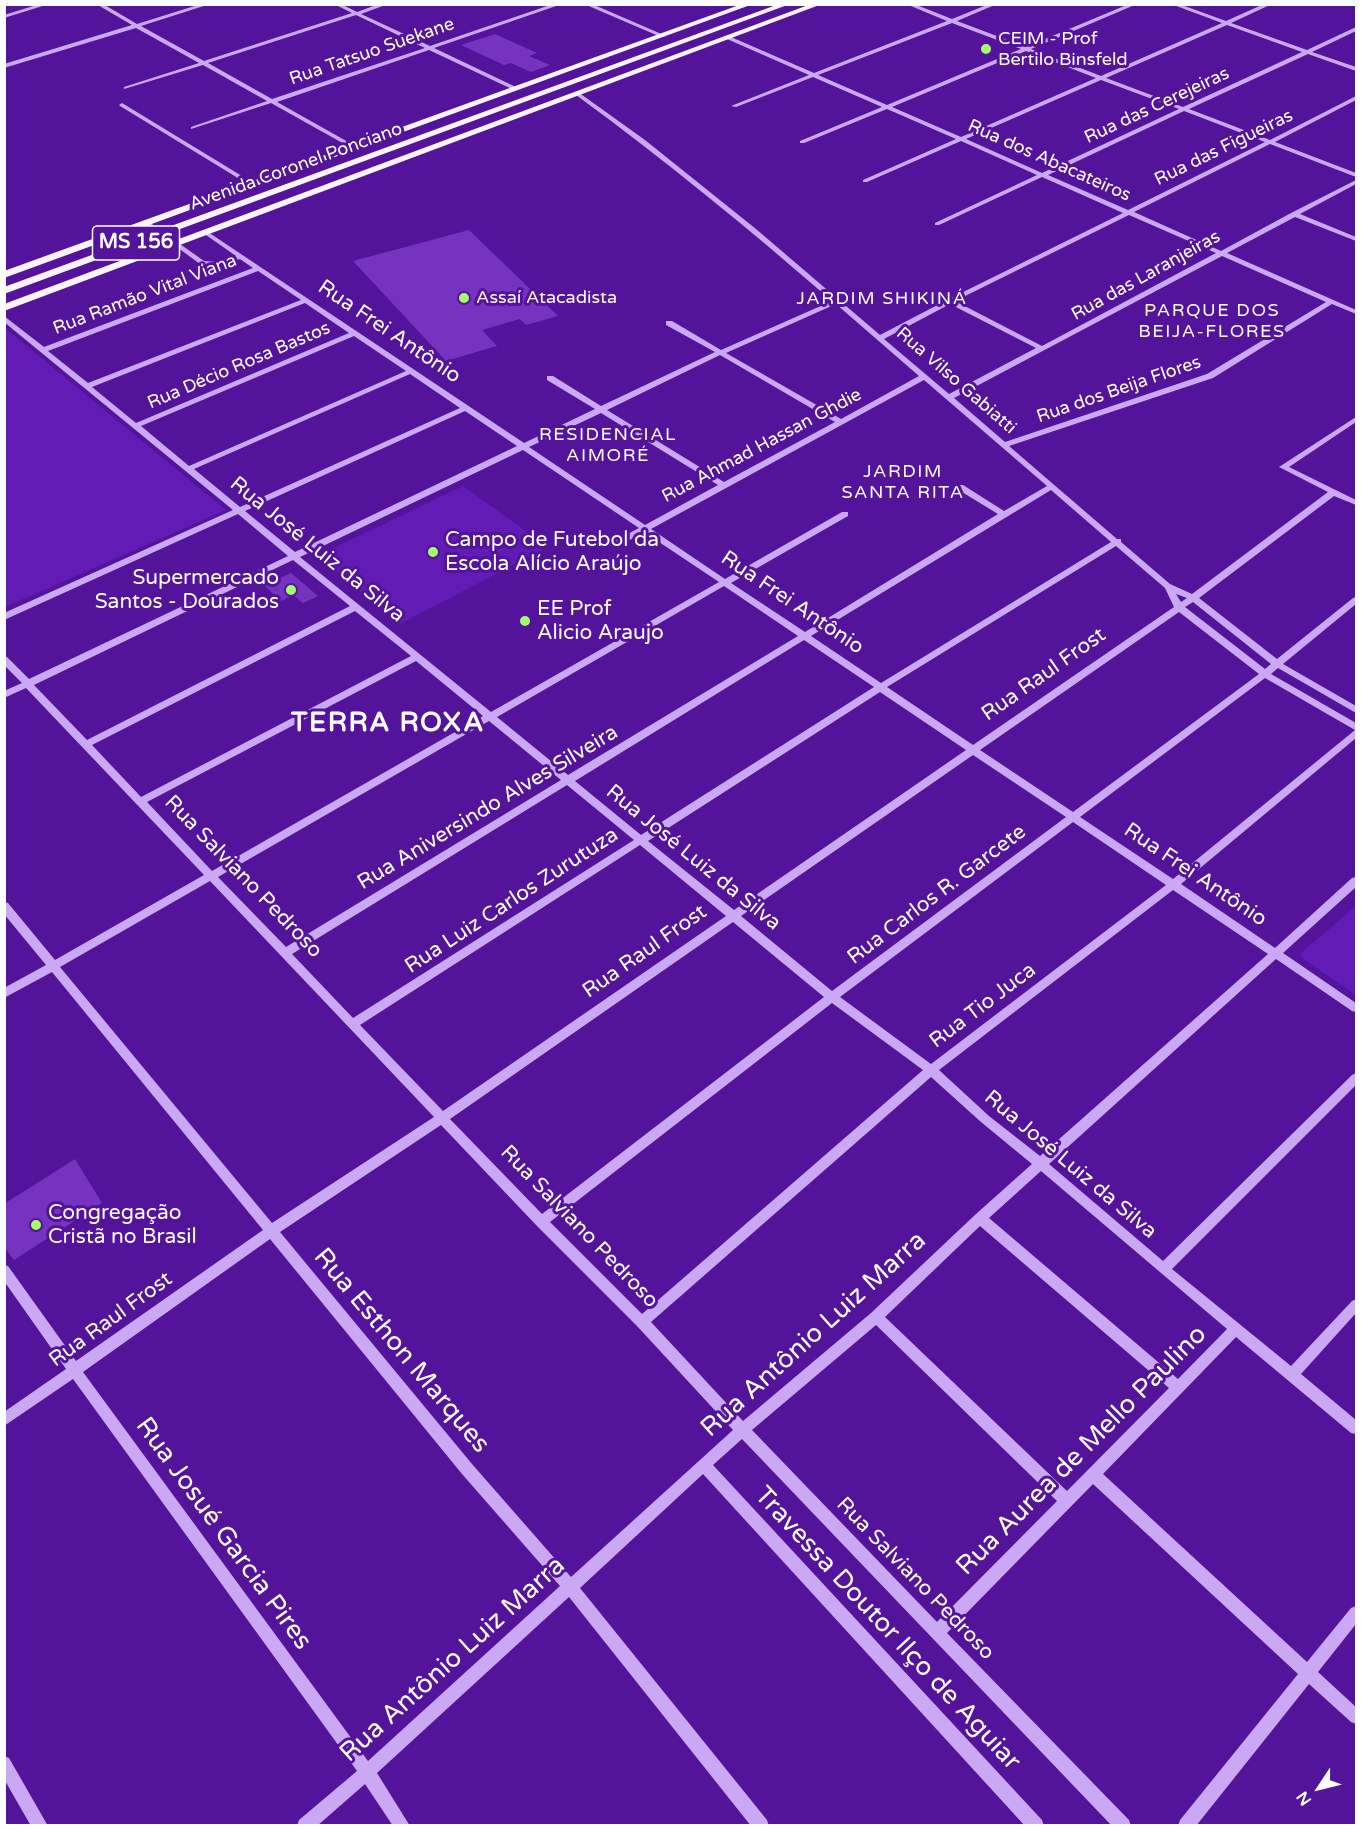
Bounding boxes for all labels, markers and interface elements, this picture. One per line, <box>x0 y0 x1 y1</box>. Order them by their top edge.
street label: Rua Tatsuo Suekane <box>287 14 457 90</box>
place label: CEIM - Prof Bertilo Binsfeld <box>998 28 1128 70</box>
marker: CEIM - Prof Bertilo Binsfeld <box>979 42 993 56</box>
street label: Rua das Cerejeiras <box>1081 63 1233 149</box>
street label: Rua das Figueiras <box>1151 105 1297 191</box>
street label: Rua dos Abacateiros <box>964 115 1134 207</box>
street label: Avenida Coronel Ponciano <box>187 118 405 216</box>
road number: MS 156 <box>92 226 180 260</box>
street label: Rua das Laranjeiras <box>1068 226 1224 326</box>
street label: Rua Ramão Vital Viana <box>50 250 240 340</box>
street label: Rua Frei Antônio <box>313 275 465 389</box>
place label: Assaí Atacadista <box>476 287 617 309</box>
district label: JARDIM SHIKINÁ <box>796 288 968 310</box>
marker: Assaí Atacadista <box>457 291 471 305</box>
district label: PARQUE DOS BEIJA-FLORES <box>1138 300 1286 342</box>
street label: Rua Décio Rosa Bastos <box>144 318 334 414</box>
street label: Rua Vilso Gabiatti <box>892 323 1020 439</box>
street label: Rua dos Beija Flores <box>1034 352 1204 428</box>
street label: Rua Ahmad Hassan Ghdie <box>659 384 865 508</box>
district label: RESIDENCIAL AIMORÉ <box>539 424 677 466</box>
district label: JARDIM SANTA RITA <box>841 461 965 504</box>
street label: Rua José Luiz da Silva <box>225 472 409 628</box>
place label: Campo de Futebol da Escola Alício Araújo <box>445 527 659 577</box>
marker: Campo de Futebol da Escola Alício Araújo <box>426 545 440 559</box>
street label: Rua Frei Antônio <box>716 546 868 660</box>
place label: Supermercado Santos - Dourados <box>95 565 279 615</box>
marker: Supermercado Santos - Dourados <box>284 583 298 597</box>
place label: EE Prof Alicio Araujo <box>537 596 664 646</box>
marker: EE Prof Alicio Araujo <box>518 614 532 628</box>
street label: Rua Raul Frost <box>977 623 1111 727</box>
district label: TERRA ROXA <box>291 708 485 740</box>
street label: Rua Aniversindo Alves Silveira <box>353 720 623 896</box>
street label: Rua José Luiz da Silva <box>601 780 785 936</box>
street label: Rua Salviano Pedroso <box>159 790 327 964</box>
street label: Rua Frei Antônio <box>1119 818 1271 932</box>
street label: Rua Carlos R. Garcete <box>843 820 1031 970</box>
street label: Rua Luiz Carlos Zurutuza <box>401 823 623 979</box>
street label: Rua Raul Frost <box>578 900 712 1004</box>
street label: Rua Tio Juca <box>925 958 1041 1054</box>
street label: Rua José Luiz da Silva <box>979 1085 1161 1245</box>
street label: Rua Salviano Pedroso <box>495 1140 663 1314</box>
place label: Congregação Cristã no Brasil <box>48 1200 197 1250</box>
marker: Congregação Cristã no Brasil <box>29 1218 43 1232</box>
street label: Rua Antônio Luiz Marra <box>695 1226 933 1444</box>
street label: Rua Esthon Marques <box>306 1242 496 1460</box>
street label: Rua Raul Frost <box>45 1267 177 1373</box>
street label: Rua Aurea de Mello Paulino <box>950 1319 1214 1583</box>
street label: Rua Josué Garcia Pires <box>128 1412 318 1656</box>
street label: Travessa Doutor Ilço de Aguiar <box>747 1481 1027 1777</box>
street label: Rua Salviano Pedroso <box>831 1492 999 1666</box>
street label: Rua Antônio Luiz Marra <box>334 1551 572 1769</box>
north arrow <box>1289 1758 1349 1818</box>
text: N <box>1292 1787 1316 1809</box>

